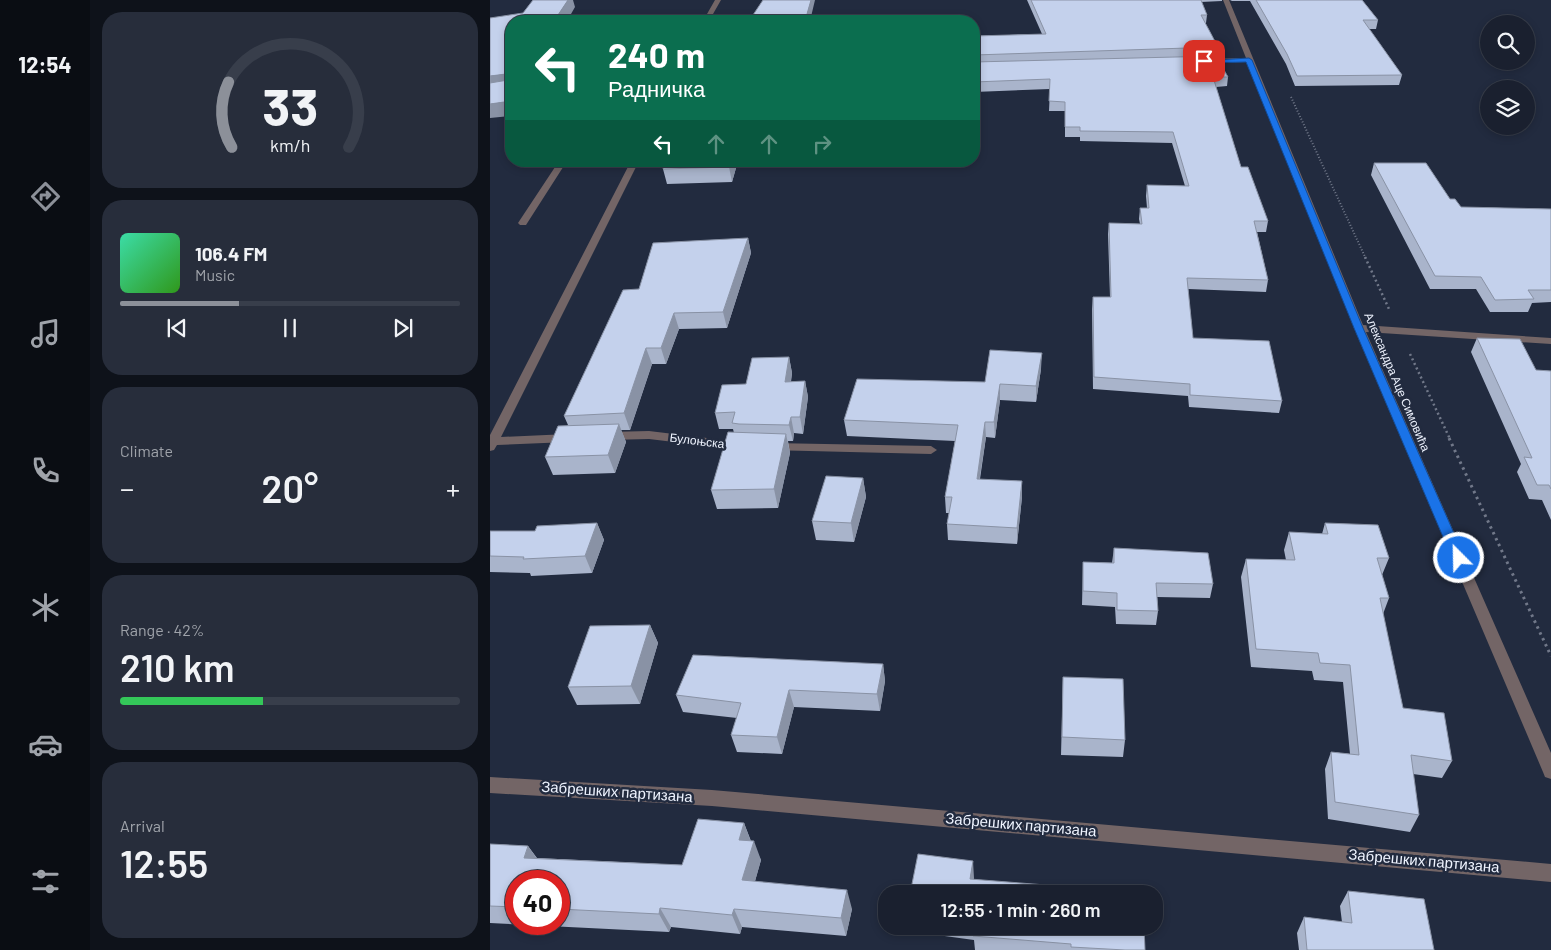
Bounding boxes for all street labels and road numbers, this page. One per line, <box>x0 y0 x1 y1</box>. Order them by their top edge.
street label: Александра Аце Симовића <box>1361 310 1434 454</box>
street label: Булоњска <box>669 430 726 451</box>
street label: Забрешких партизана <box>541 777 694 805</box>
street label: Забрешких партизана <box>945 808 1098 840</box>
street label: Забрешких партизана <box>1348 844 1501 876</box>

